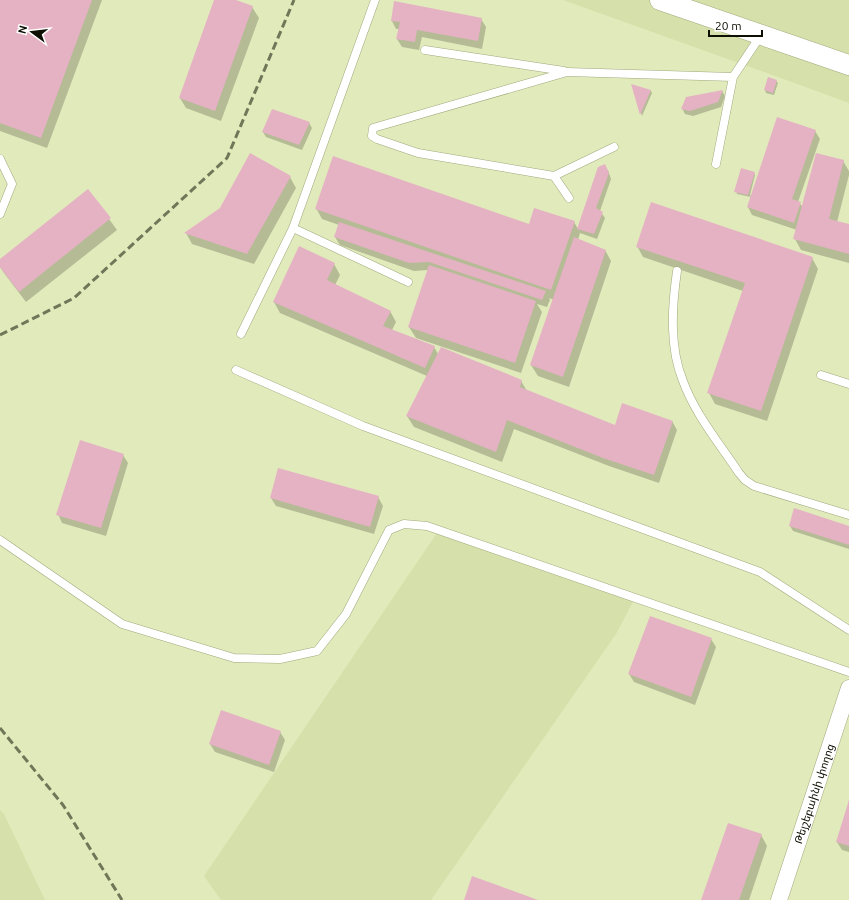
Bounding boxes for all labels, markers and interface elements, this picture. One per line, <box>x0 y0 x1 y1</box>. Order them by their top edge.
north arrow <box>12 12 52 52</box>
scale bar <box>709 12 762 38</box>
text: 20 m <box>715 19 742 32</box>
text: N <box>15 24 29 35</box>
street label: Թեյշեբաինի փողոց <box>792 742 837 845</box>

